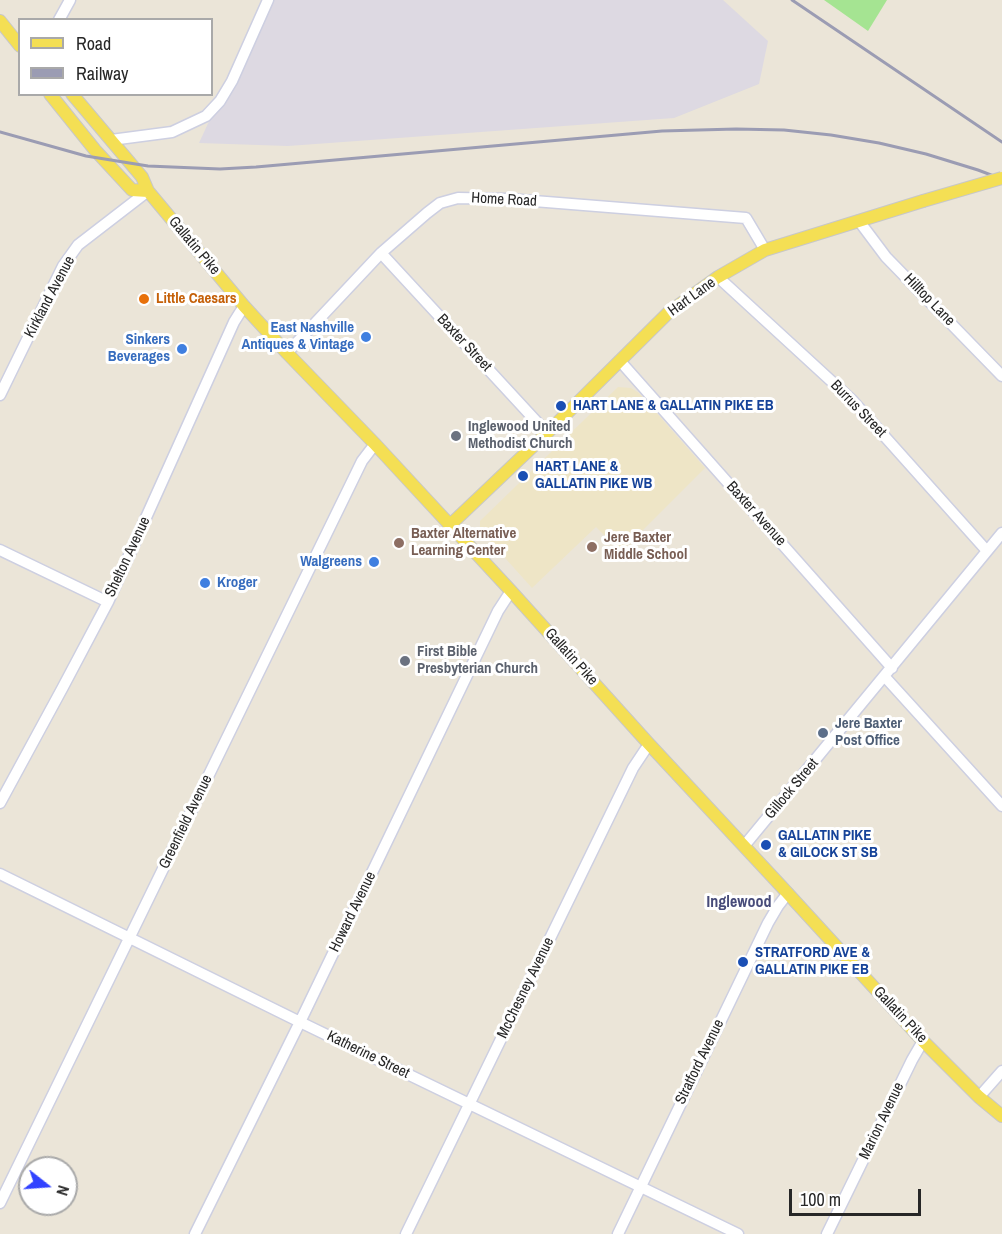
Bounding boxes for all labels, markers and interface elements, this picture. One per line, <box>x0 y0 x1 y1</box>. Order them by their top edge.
legend <box>18 18 213 96</box>
text: Road <box>76 31 111 56</box>
text: Railway <box>76 61 129 86</box>
street label: Home Road <box>471 189 537 211</box>
street label: Gallatin Pike <box>164 213 224 279</box>
street label: Kirkland Avenue <box>21 253 79 341</box>
street label: Hilltop Lane <box>900 270 958 330</box>
street label: Hart Lane <box>665 274 719 320</box>
place label: Little Caesars <box>156 290 237 308</box>
marker: Little Caesars <box>137 292 151 306</box>
street label: Baxter Street <box>433 311 495 375</box>
place label: East Nashville Antiques & Vintage <box>241 319 354 354</box>
marker: East Nashville Antiques & Vintage <box>359 330 373 344</box>
place label: Sinkers Beverages <box>108 331 170 366</box>
marker: Sinkers Beverages <box>175 342 189 356</box>
street label: Burrus Street <box>826 377 890 441</box>
place label: HART LANE & GALLATIN PIKE EB <box>573 397 774 415</box>
marker: HART LANE & GALLATIN PIKE EB <box>554 399 568 413</box>
place label: Inglewood United Methodist Church <box>468 418 573 453</box>
marker: Inglewood United Methodist Church <box>449 429 463 443</box>
place label: HART LANE & GALLATIN PIKE WB <box>535 458 652 493</box>
marker: HART LANE & GALLATIN PIKE WB <box>516 469 530 483</box>
street label: Baxter Avenue <box>722 478 790 550</box>
street label: Shelton Avenue <box>102 514 154 600</box>
place label: Baxter Alternative Learning Center <box>411 525 516 560</box>
place label: Jere Baxter Middle School <box>604 529 687 564</box>
marker: Baxter Alternative Learning Center <box>392 536 406 550</box>
marker: Jere Baxter Middle School <box>585 540 599 554</box>
place label: Walgreens <box>300 553 362 571</box>
marker: Walgreens <box>367 555 381 569</box>
place label: Kroger <box>217 574 257 592</box>
marker: Kroger <box>198 576 212 590</box>
street label: Gallatin Pike <box>541 625 601 689</box>
place label: First Bible Presbyterian Church <box>417 643 538 678</box>
marker: First Bible Presbyterian Church <box>398 654 412 668</box>
place label: Jere Baxter Post Office <box>835 715 902 750</box>
marker: Jere Baxter Post Office <box>816 726 830 740</box>
street label: Gillock Street <box>761 755 823 823</box>
street label: Greenfield Avenue <box>155 772 217 872</box>
place label: GALLATIN PIKE & GILOCK ST SB <box>778 827 878 862</box>
marker: GALLATIN PIKE & GILOCK ST SB <box>759 838 773 852</box>
street label: Howard Avenue <box>326 869 380 955</box>
district label: Inglewood <box>707 893 771 913</box>
street label: McChesney Avenue <box>494 935 558 1041</box>
place label: STRATFORD AVE & GALLATIN PIKE EB <box>755 944 870 979</box>
marker: STRATFORD AVE & GALLATIN PIKE EB <box>736 955 750 969</box>
street label: Gallatin Pike <box>869 983 931 1047</box>
street label: Stratford Avenue <box>672 1017 728 1107</box>
street label: Katherine Street <box>324 1027 412 1083</box>
street label: Marion Avenue <box>856 1080 908 1162</box>
north arrow <box>18 1156 78 1216</box>
scale bar <box>792 1177 924 1215</box>
text: N <box>51 1183 75 1198</box>
text: 100 m <box>800 1187 841 1212</box>

